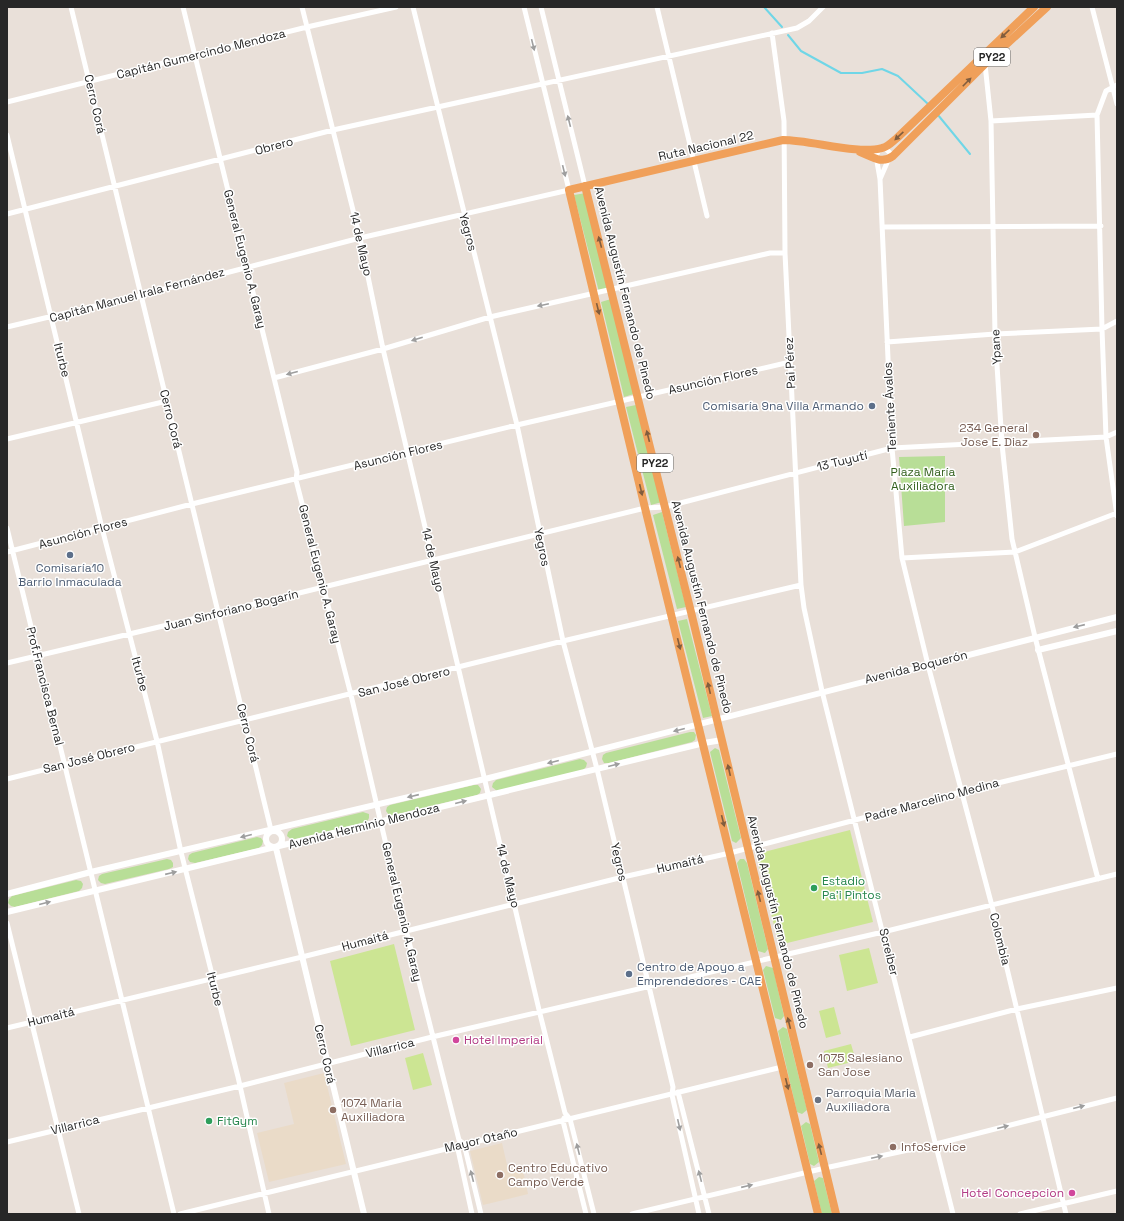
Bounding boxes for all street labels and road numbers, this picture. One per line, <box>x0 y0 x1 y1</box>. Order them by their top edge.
street label: Capitán Gumercindo Mendoza <box>115 25 287 83</box>
road number: PY22 <box>974 48 1010 66</box>
street label: Cerro Corá <box>80 73 110 135</box>
street label: Ruta Nacional 22 <box>657 127 755 165</box>
street label: Obrero <box>253 133 295 159</box>
street label: Avenida Augustín Fernando de Pinedo <box>591 185 659 401</box>
street label: General Eugenio A. Garay <box>220 188 270 330</box>
street label: 14 de Mayo <box>346 210 376 278</box>
street label: Yegros <box>455 211 481 253</box>
street label: Capitán Manuel Irala Fernández <box>48 264 226 326</box>
street label: Ypane <box>987 329 1005 365</box>
street label: Pai Pérez <box>781 337 799 389</box>
street label: Iturbe <box>50 341 74 379</box>
street label: Asunción Flores <box>667 362 759 398</box>
street label: Teniente Ávalos <box>880 362 900 452</box>
street label: Cerro Corá <box>156 388 186 450</box>
street label: Asunción Flores <box>352 436 444 474</box>
street label: 13 Tuyutí <box>815 447 869 475</box>
road number: PY22 <box>637 454 673 472</box>
street label: Avenida Augustín Fernando de Pinedo <box>668 499 736 715</box>
street label: General Eugenio A. Garay <box>295 503 345 645</box>
street label: Asunción Flores <box>37 513 129 553</box>
street label: 14 de Mayo <box>418 526 448 594</box>
street label: Yegros <box>530 526 554 568</box>
street label: Juan Sinforiano Bogarín <box>162 585 300 635</box>
street label: Prof.Francisca Bernal <box>23 625 67 747</box>
street label: Avenida Boquerón <box>863 647 969 687</box>
street label: Iturbe <box>128 655 152 693</box>
street label: San José Obrero <box>356 663 452 701</box>
street label: Cerro Corá <box>233 702 263 764</box>
street label: San José Obrero <box>41 739 137 777</box>
street label: Padre Marcelino Medina <box>863 774 1001 826</box>
street label: Avenida Herminio Mendoza <box>287 799 441 853</box>
street label: Avenida Augustín Fernando de Pinedo <box>744 814 812 1030</box>
street label: General Eugenio A. Garay <box>378 841 426 983</box>
street label: Yegros <box>607 841 631 883</box>
street label: 14 de Mayo <box>492 842 524 910</box>
street label: Humaitá <box>655 851 705 877</box>
street label: Colombia <box>986 911 1014 967</box>
street label: Humaitá <box>340 927 390 955</box>
street label: Screiber <box>875 927 903 978</box>
street label: Iturbe <box>203 970 227 1008</box>
street label: Humaitá <box>26 1003 76 1031</box>
street label: Cerro Corá <box>310 1023 340 1085</box>
street label: Villarrica <box>364 1034 416 1062</box>
street label: Villarrica <box>49 1111 101 1139</box>
street label: Mayor Otaño <box>443 1124 519 1156</box>

